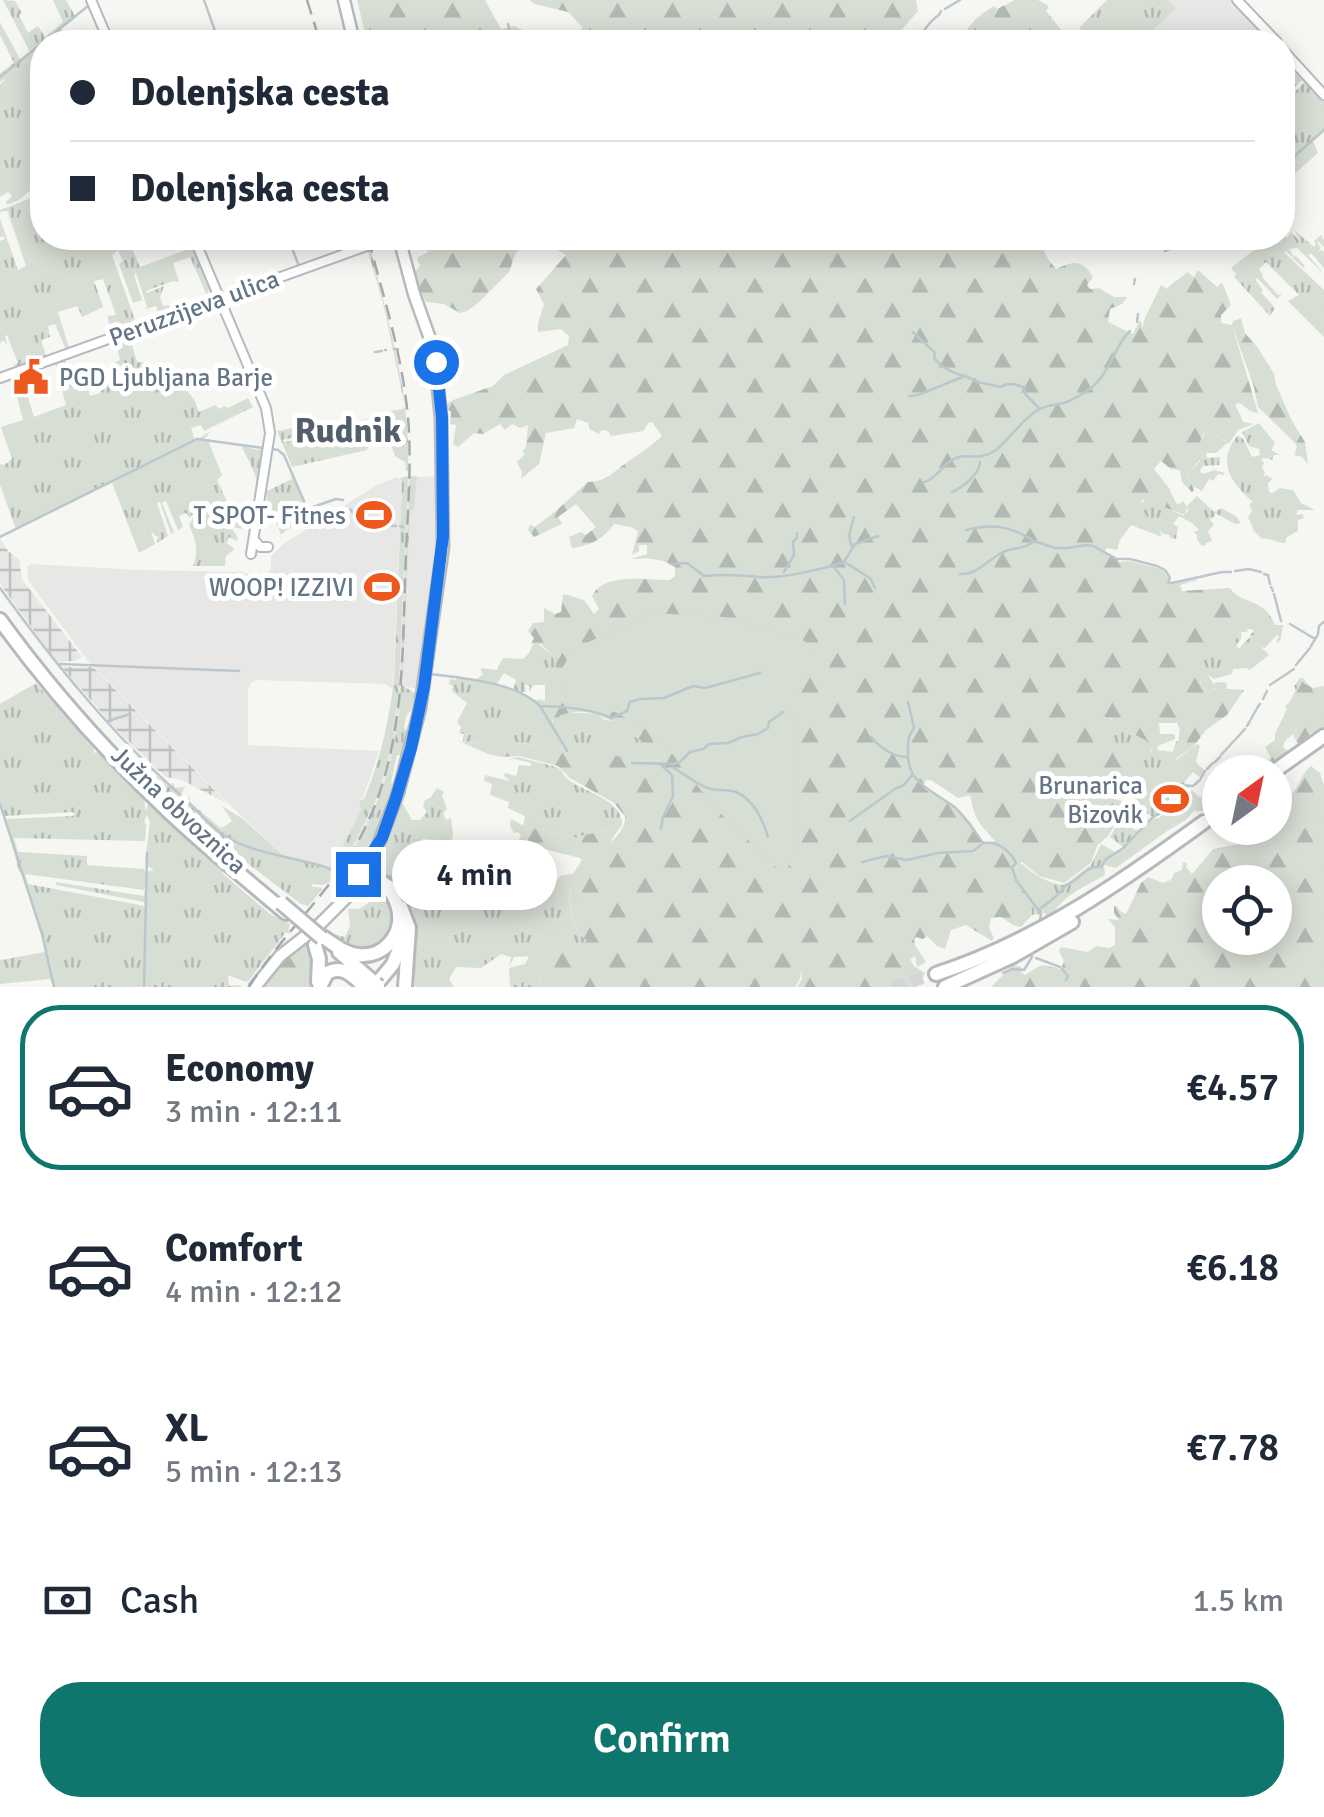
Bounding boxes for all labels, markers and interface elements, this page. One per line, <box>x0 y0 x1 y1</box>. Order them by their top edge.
text: Dolenjska cesta <box>130 69 390 116</box>
text: Dolenjska cesta <box>130 165 390 212</box>
street label: Peruzzijeva ulica <box>105 263 283 353</box>
route start <box>414 340 459 385</box>
public building icon: PGD Ljubljana Barje <box>12 358 50 396</box>
place label: PGD Ljubljana Barje <box>59 362 273 393</box>
district label: Rudnik <box>295 409 402 452</box>
sports icon: T SPOT- Fitnes <box>355 496 393 534</box>
place label: T SPOT- Fitnes <box>194 500 346 531</box>
sports icon: WOOP! IZZIVI <box>363 568 401 606</box>
place label: WOOP! IZZIVI <box>209 572 354 603</box>
street label: Južna obvoznica <box>105 739 253 881</box>
north arrow <box>1202 755 1292 845</box>
map controls <box>1202 755 1292 955</box>
place label: Brunarica Bizovik <box>1038 770 1143 830</box>
sports icon: Brunarica Bizovik <box>1152 780 1190 818</box>
callout: 4 min <box>393 839 558 909</box>
route end <box>336 852 381 897</box>
text: 4 min <box>436 855 513 894</box>
button: locate <box>1202 865 1292 955</box>
icon: car <box>45 1043 135 1133</box>
text: Economy <box>165 1045 314 1092</box>
text: €4.57 <box>1186 1064 1279 1111</box>
text: 3 min · 12:11 <box>165 1092 343 1131</box>
icon: car <box>45 1223 135 1313</box>
text: Comfort <box>165 1225 303 1272</box>
text: €6.18 <box>1186 1244 1279 1291</box>
text: 4 min · 12:12 <box>165 1272 343 1311</box>
icon: car <box>45 1403 135 1493</box>
text: XL <box>165 1405 208 1452</box>
text: €7.78 <box>1186 1424 1279 1471</box>
text: 5 min · 12:13 <box>165 1452 343 1491</box>
icon: cash <box>40 1573 95 1628</box>
text: Cash <box>120 1577 199 1624</box>
text: 1.5 km <box>1192 1581 1284 1620</box>
button: Confirm <box>40 1682 1284 1797</box>

